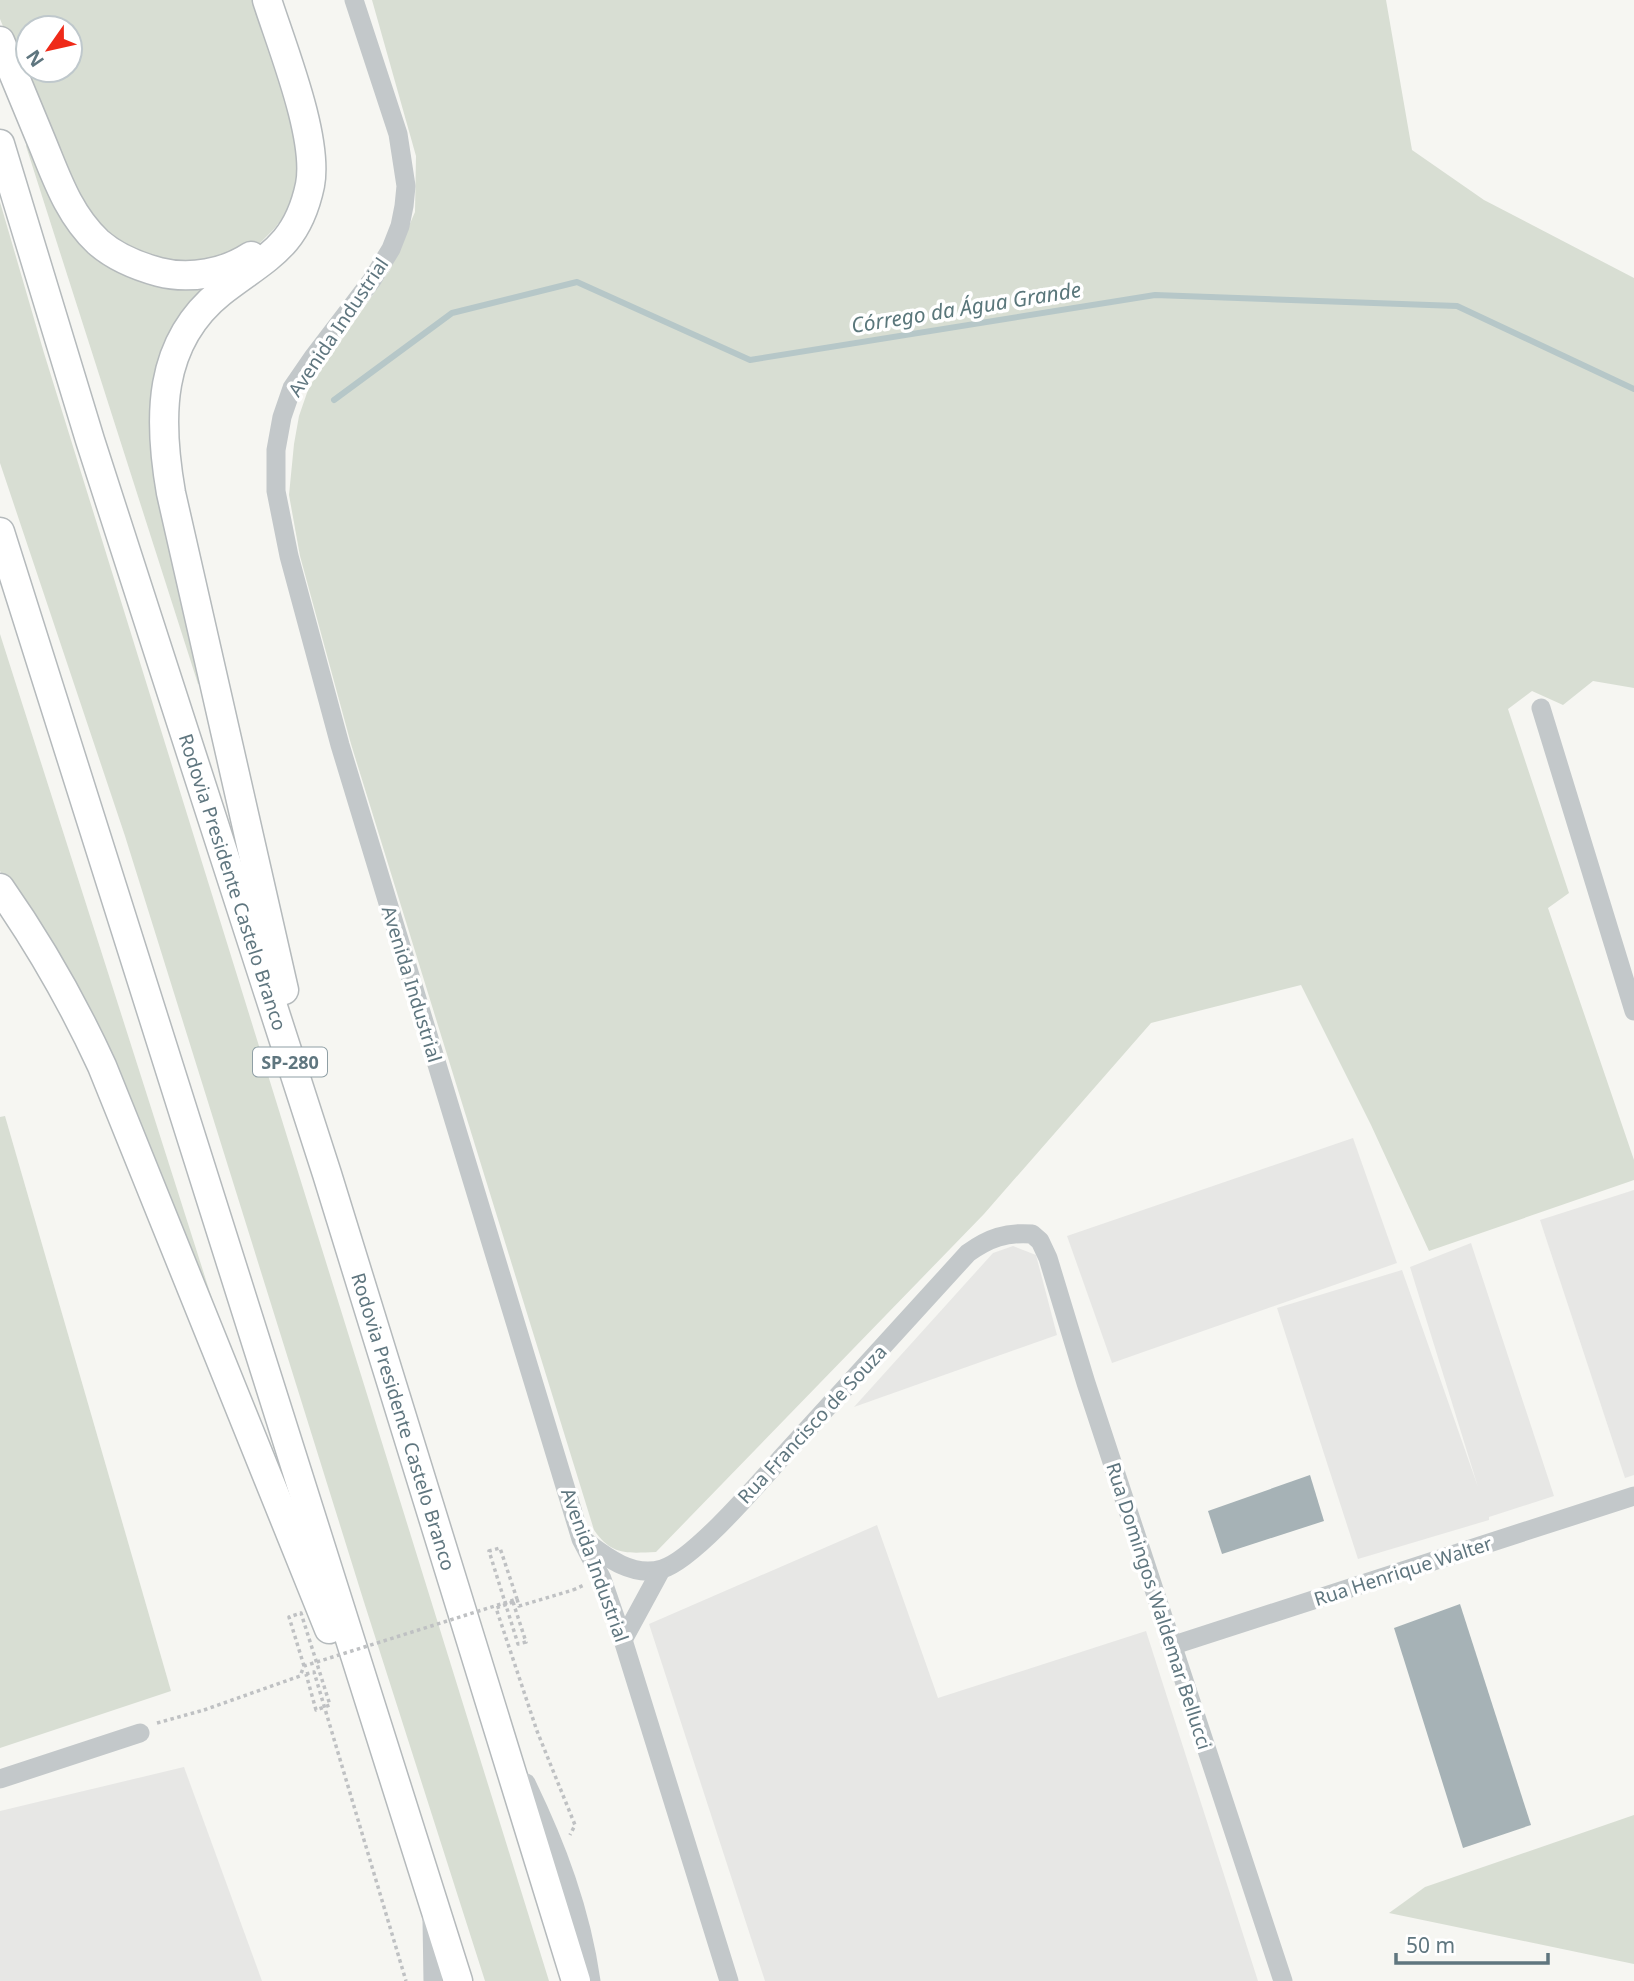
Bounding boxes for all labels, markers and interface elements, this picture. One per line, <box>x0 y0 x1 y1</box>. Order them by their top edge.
north arrow <box>14 14 84 84</box>
text: N <box>20 45 50 72</box>
street label: Avenida Industrial <box>282 252 394 402</box>
water label: Córrego da Água Grande <box>849 275 1083 339</box>
street label: Rodovia Presidente Castelo Branco <box>173 730 293 1034</box>
street label: Avenida Industrial <box>376 903 448 1065</box>
road number: SP-280 <box>253 1048 327 1077</box>
street label: Rodovia Presidente Castelo Branco <box>345 1270 462 1574</box>
street label: Rua Francisco de Souza <box>732 1339 892 1509</box>
street label: Rua Domingos Waldemar Bellucci <box>1100 1459 1218 1753</box>
street label: Avenida Industrial <box>555 1484 635 1646</box>
street label: Rua Henrique Walter <box>1311 1530 1496 1612</box>
scale bar <box>1396 1922 1548 1966</box>
text: 50 m <box>1406 1931 1455 1959</box>

